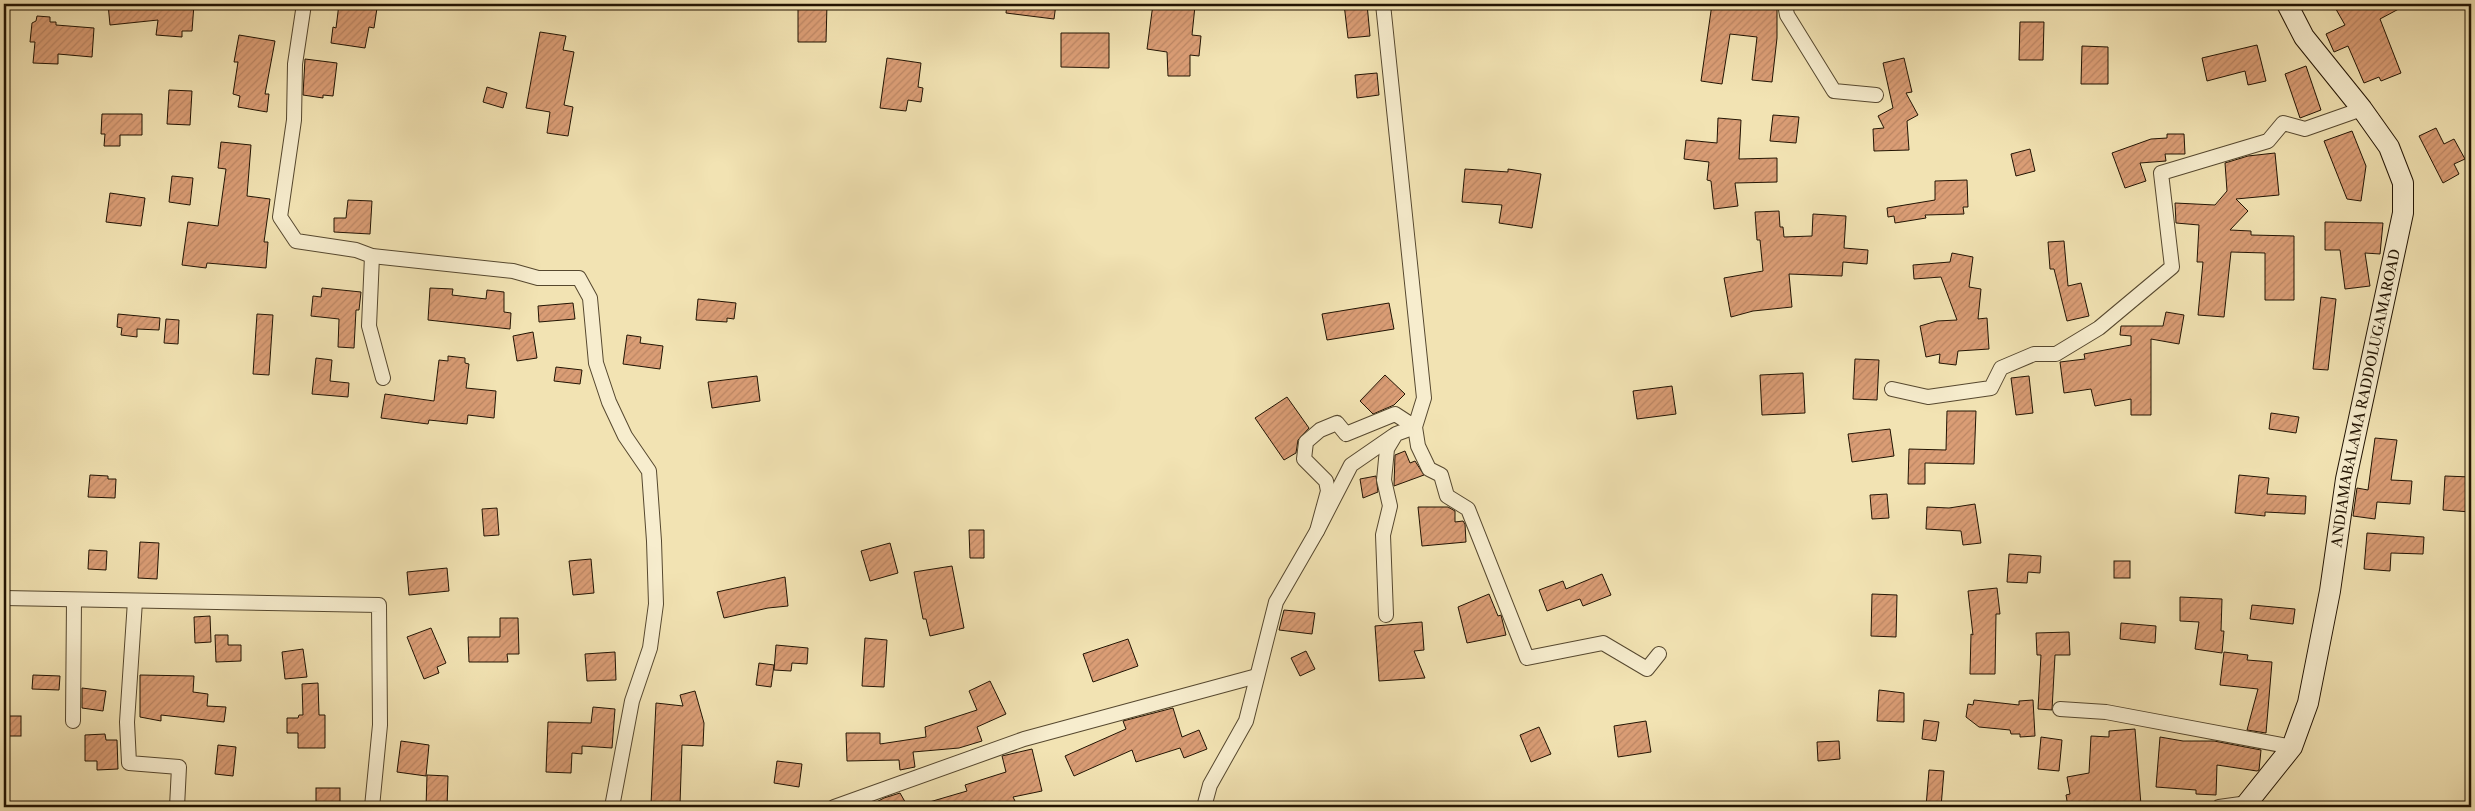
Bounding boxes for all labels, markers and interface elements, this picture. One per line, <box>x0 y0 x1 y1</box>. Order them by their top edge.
street label: ANDIAMABALAMA RADDOLUGAMAROAD <box>2327 247 2404 549</box>

